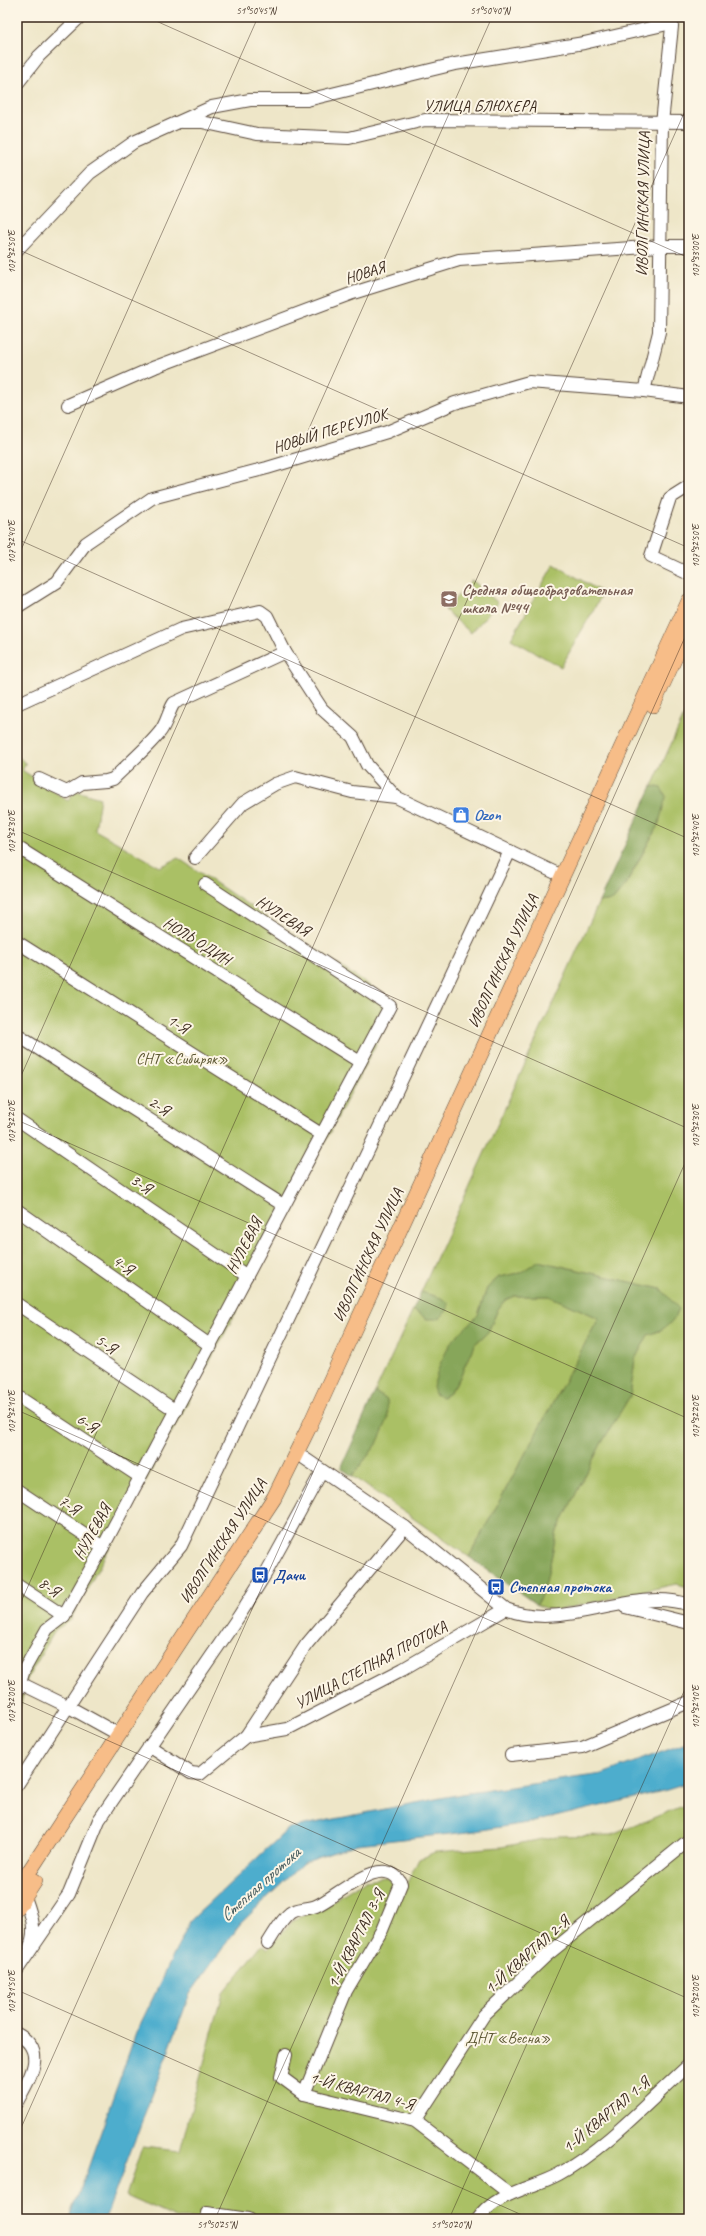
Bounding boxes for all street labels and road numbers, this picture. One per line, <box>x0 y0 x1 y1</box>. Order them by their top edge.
street label: УЛИЦА БЛЮХЕРА <box>424 96 537 116</box>
street label: ИВОЛГИНСКАЯ УЛИЦА <box>632 131 654 276</box>
street label: НОВАЯ <box>342 256 390 289</box>
street label: НОВЫЙ ПЕРЕУЛОК <box>271 403 392 458</box>
street label: ИВОЛГИНСКАЯ УЛИЦА <box>463 890 543 1031</box>
street label: НУЛЕВАЯ <box>252 891 316 942</box>
street label: НОЛЬ ОДИН <box>160 912 237 971</box>
street label: 1-Я <box>164 1010 194 1039</box>
street label: 2-Я <box>145 1092 175 1121</box>
street label: 3-Я <box>127 1170 157 1199</box>
street label: ИВОЛГИНСКАЯ УЛИЦА <box>328 1184 408 1325</box>
street label: НУЛЕВАЯ <box>221 1213 268 1277</box>
street label: 4-Я <box>109 1251 139 1281</box>
street label: 5-Я <box>92 1330 122 1359</box>
street label: 6-Я <box>73 1409 103 1438</box>
street label: ИВОЛГИНСКАЯ УЛИЦА <box>175 1474 271 1607</box>
street label: 7-Я <box>55 1491 85 1520</box>
street label: НУЛЕВАЯ <box>69 1499 116 1563</box>
street label: 8-Я <box>35 1573 65 1602</box>
street label: УЛИЦА СТЕПНАЯ ПРОТОКА <box>292 1616 451 1714</box>
street label: 1-Й КВАРТАЛ 3-Я <box>323 1885 390 1991</box>
street label: 1-Й КВАРТАЛ 2-Я <box>481 1910 575 1998</box>
street label: 1-Й КВАРТАЛ 4-Я <box>308 2068 418 2115</box>
street label: 1-Й КВАРТАЛ 1-Я <box>559 2072 655 2157</box>

